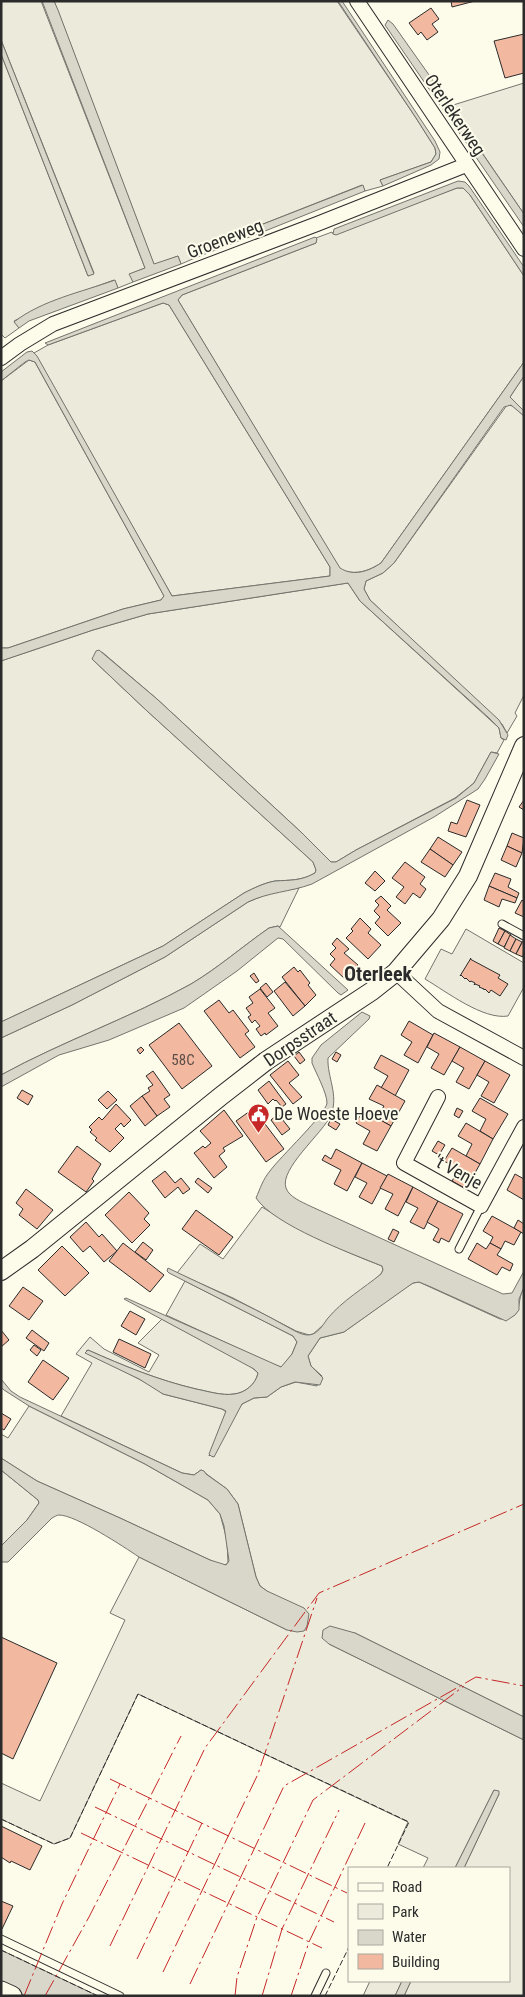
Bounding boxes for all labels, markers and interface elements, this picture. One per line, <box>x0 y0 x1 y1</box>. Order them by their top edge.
street label: Oterlekerweg <box>421 70 490 159</box>
street label: Groeneweg <box>184 214 266 263</box>
district label: Oterleek <box>344 962 413 986</box>
street label: Dorpsstraat <box>259 1007 340 1071</box>
house number: 58C <box>171 1051 195 1069</box>
public building icon: De Woeste Hoeve <box>246 1102 270 1133</box>
place label: De Woeste Hoeve <box>274 1103 398 1124</box>
street label: 't Venje <box>430 1150 486 1193</box>
legend <box>348 1867 510 1982</box>
text: Road <box>392 1878 422 1896</box>
text: Park <box>392 1903 419 1921</box>
text: Water <box>392 1928 427 1946</box>
text: Building <box>392 1953 440 1971</box>

